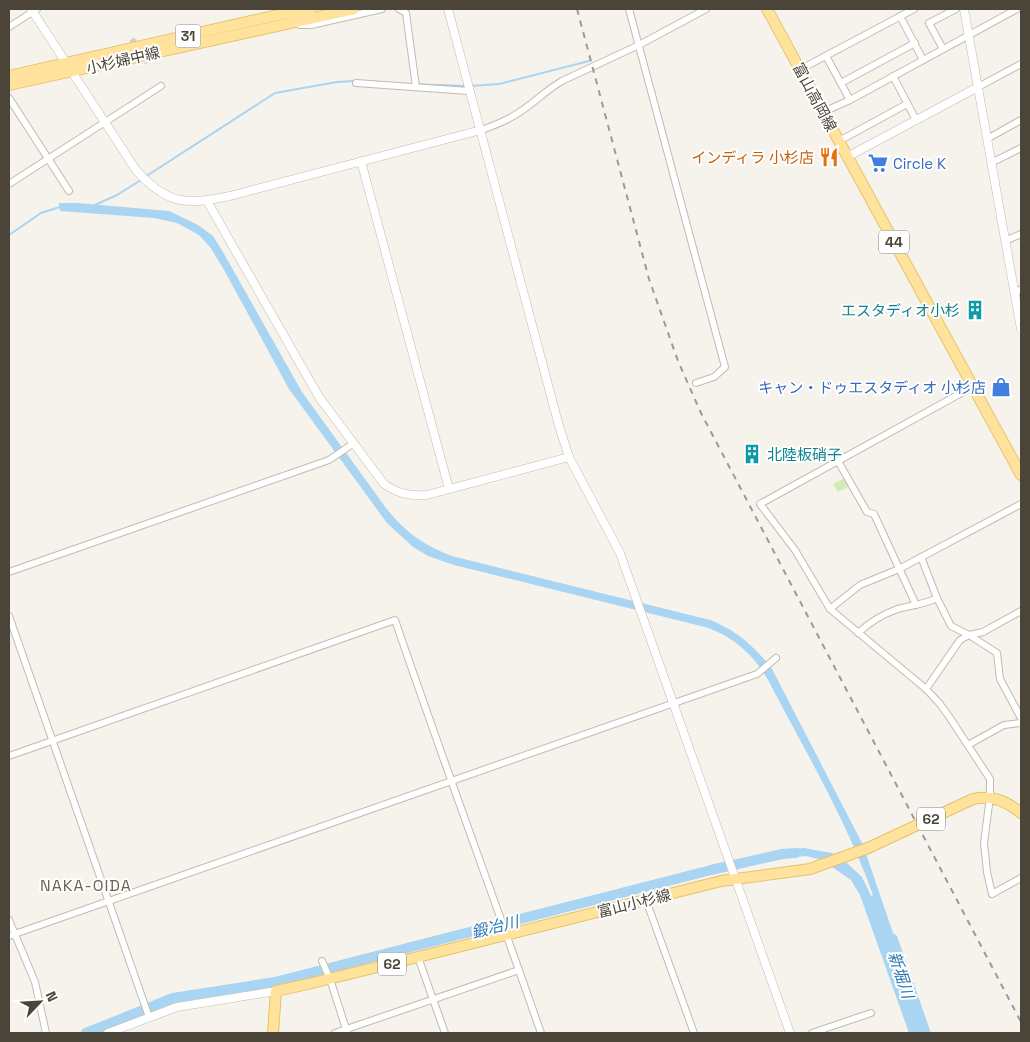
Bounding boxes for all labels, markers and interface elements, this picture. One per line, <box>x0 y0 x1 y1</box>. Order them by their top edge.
road number: 31 <box>176 24 200 48</box>
street label: 小杉婦中線 <box>84 42 162 78</box>
street label: 富山高岡線 <box>789 59 841 135</box>
restaurant icon: インディラ 小杉店 <box>818 146 840 168</box>
place label: インディラ 小杉店 <box>691 148 814 167</box>
supermarket icon: Circle K <box>867 152 889 174</box>
place label: Circle K <box>893 154 946 173</box>
road number: 44 <box>879 230 909 253</box>
building icon: エスタディオ小杉 <box>964 299 986 321</box>
place label: エスタディオ小杉 <box>841 301 960 320</box>
shop icon: キャン・ドゥエスタディオ 小杉店 <box>990 376 1012 398</box>
place label: キャン・ドゥエスタディオ 小杉店 <box>758 378 986 397</box>
building icon: 北陸板硝子 <box>741 443 763 465</box>
place label: 北陸板硝子 <box>767 445 842 464</box>
road number: 62 <box>917 808 945 831</box>
district label: NAKA-OIDA <box>40 875 132 896</box>
street label: 富山小杉線 <box>595 885 673 921</box>
water label: 鍛冶川 <box>469 911 523 943</box>
water label: 新堀川 <box>884 949 919 1003</box>
road number: 62 <box>378 952 406 976</box>
north arrow <box>15 977 65 1027</box>
text: N <box>42 988 62 1005</box>

